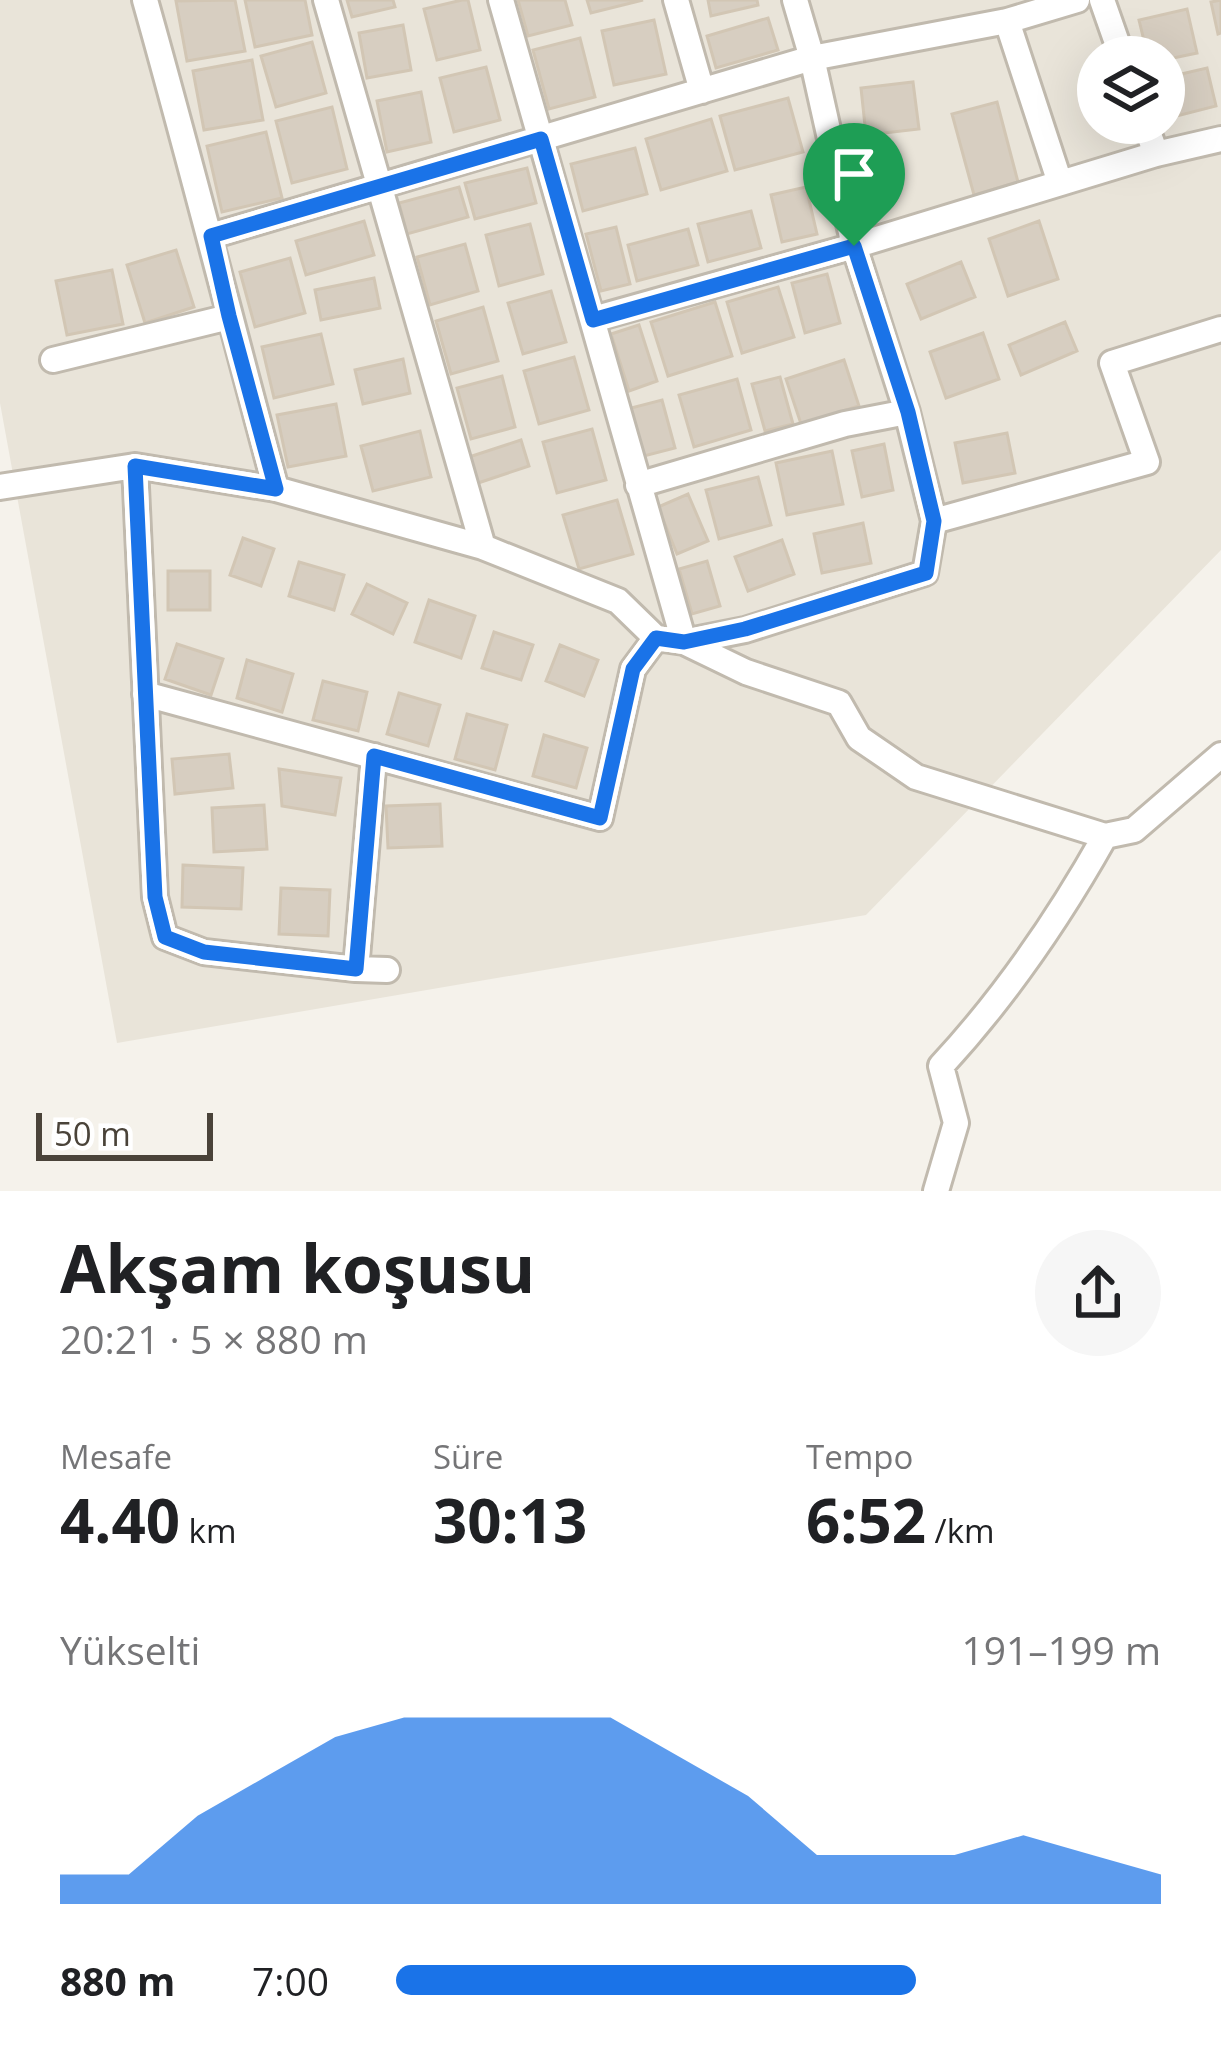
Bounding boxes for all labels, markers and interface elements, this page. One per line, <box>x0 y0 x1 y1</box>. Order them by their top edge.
map controls <box>1077 36 1185 144</box>
button: layers <box>1077 36 1185 144</box>
pin <box>803 123 905 246</box>
icon: arrive <box>821 141 887 207</box>
scale bar <box>36 1107 213 1160</box>
text: 50 m <box>54 1111 131 1156</box>
text: Akşam koşusu <box>60 1222 535 1312</box>
button: share <box>1035 1230 1161 1356</box>
text: 20:21 · 5 × 880 m <box>60 1312 368 1365</box>
text: Mesafe <box>60 1434 172 1479</box>
text: Süre <box>433 1434 503 1479</box>
text: Tempo <box>806 1434 913 1479</box>
text: 4.40 <box>60 1479 180 1561</box>
text: 30:13 <box>433 1479 587 1561</box>
text: 6:52 <box>806 1479 926 1561</box>
text: km <box>180 1508 237 1553</box>
text: /km <box>926 1508 995 1553</box>
text: Yükselti <box>60 1623 200 1676</box>
text: 191–199 m <box>961 1623 1161 1676</box>
text: 880 m <box>60 1954 175 2007</box>
text: 7:00 <box>252 1954 329 2007</box>

